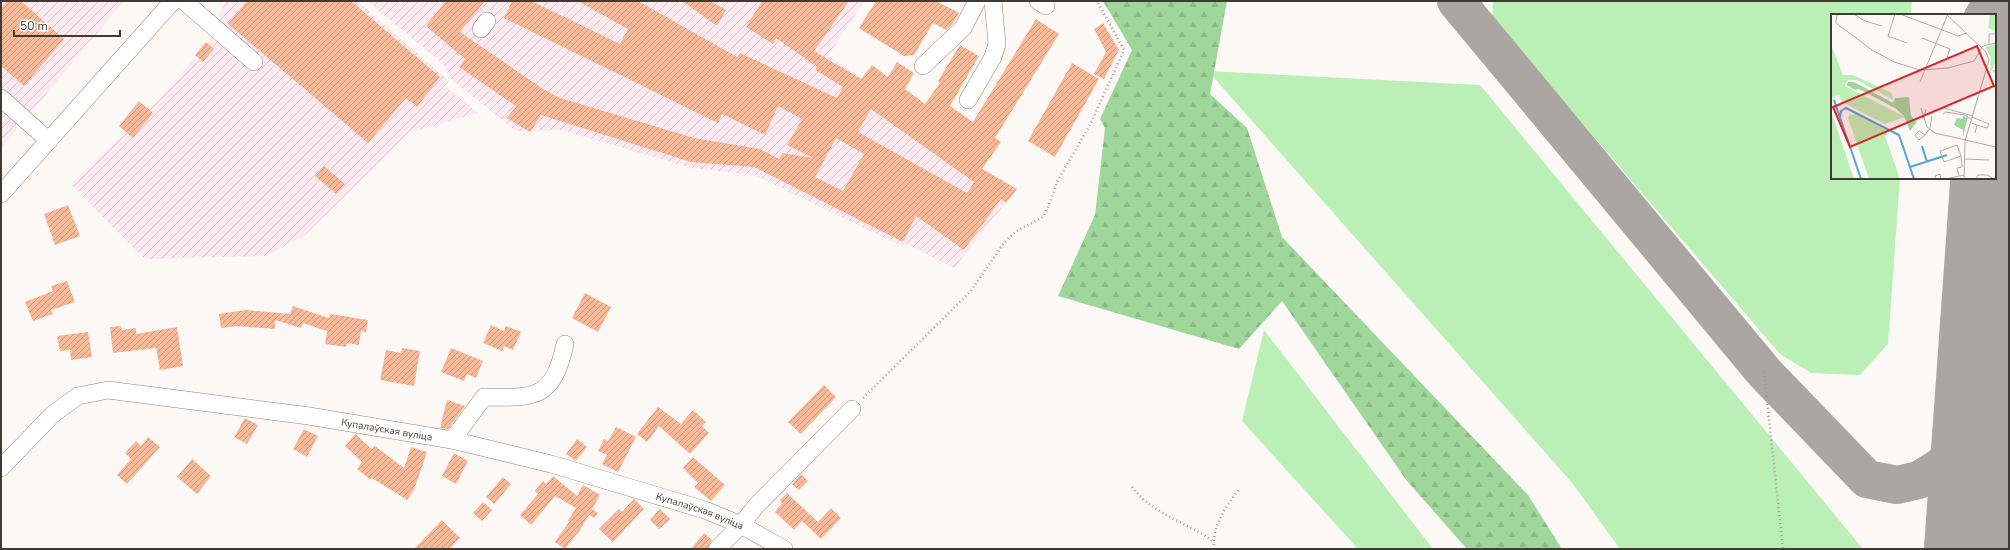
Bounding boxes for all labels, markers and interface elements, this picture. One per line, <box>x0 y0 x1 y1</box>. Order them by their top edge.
scale bar <box>14 12 120 38</box>
inset map <box>1831 14 1996 179</box>
text: 50 m <box>20 18 48 34</box>
street label: Купалаўская вуліца <box>340 416 433 445</box>
street label: Купалаўская вуліца <box>654 490 746 533</box>

